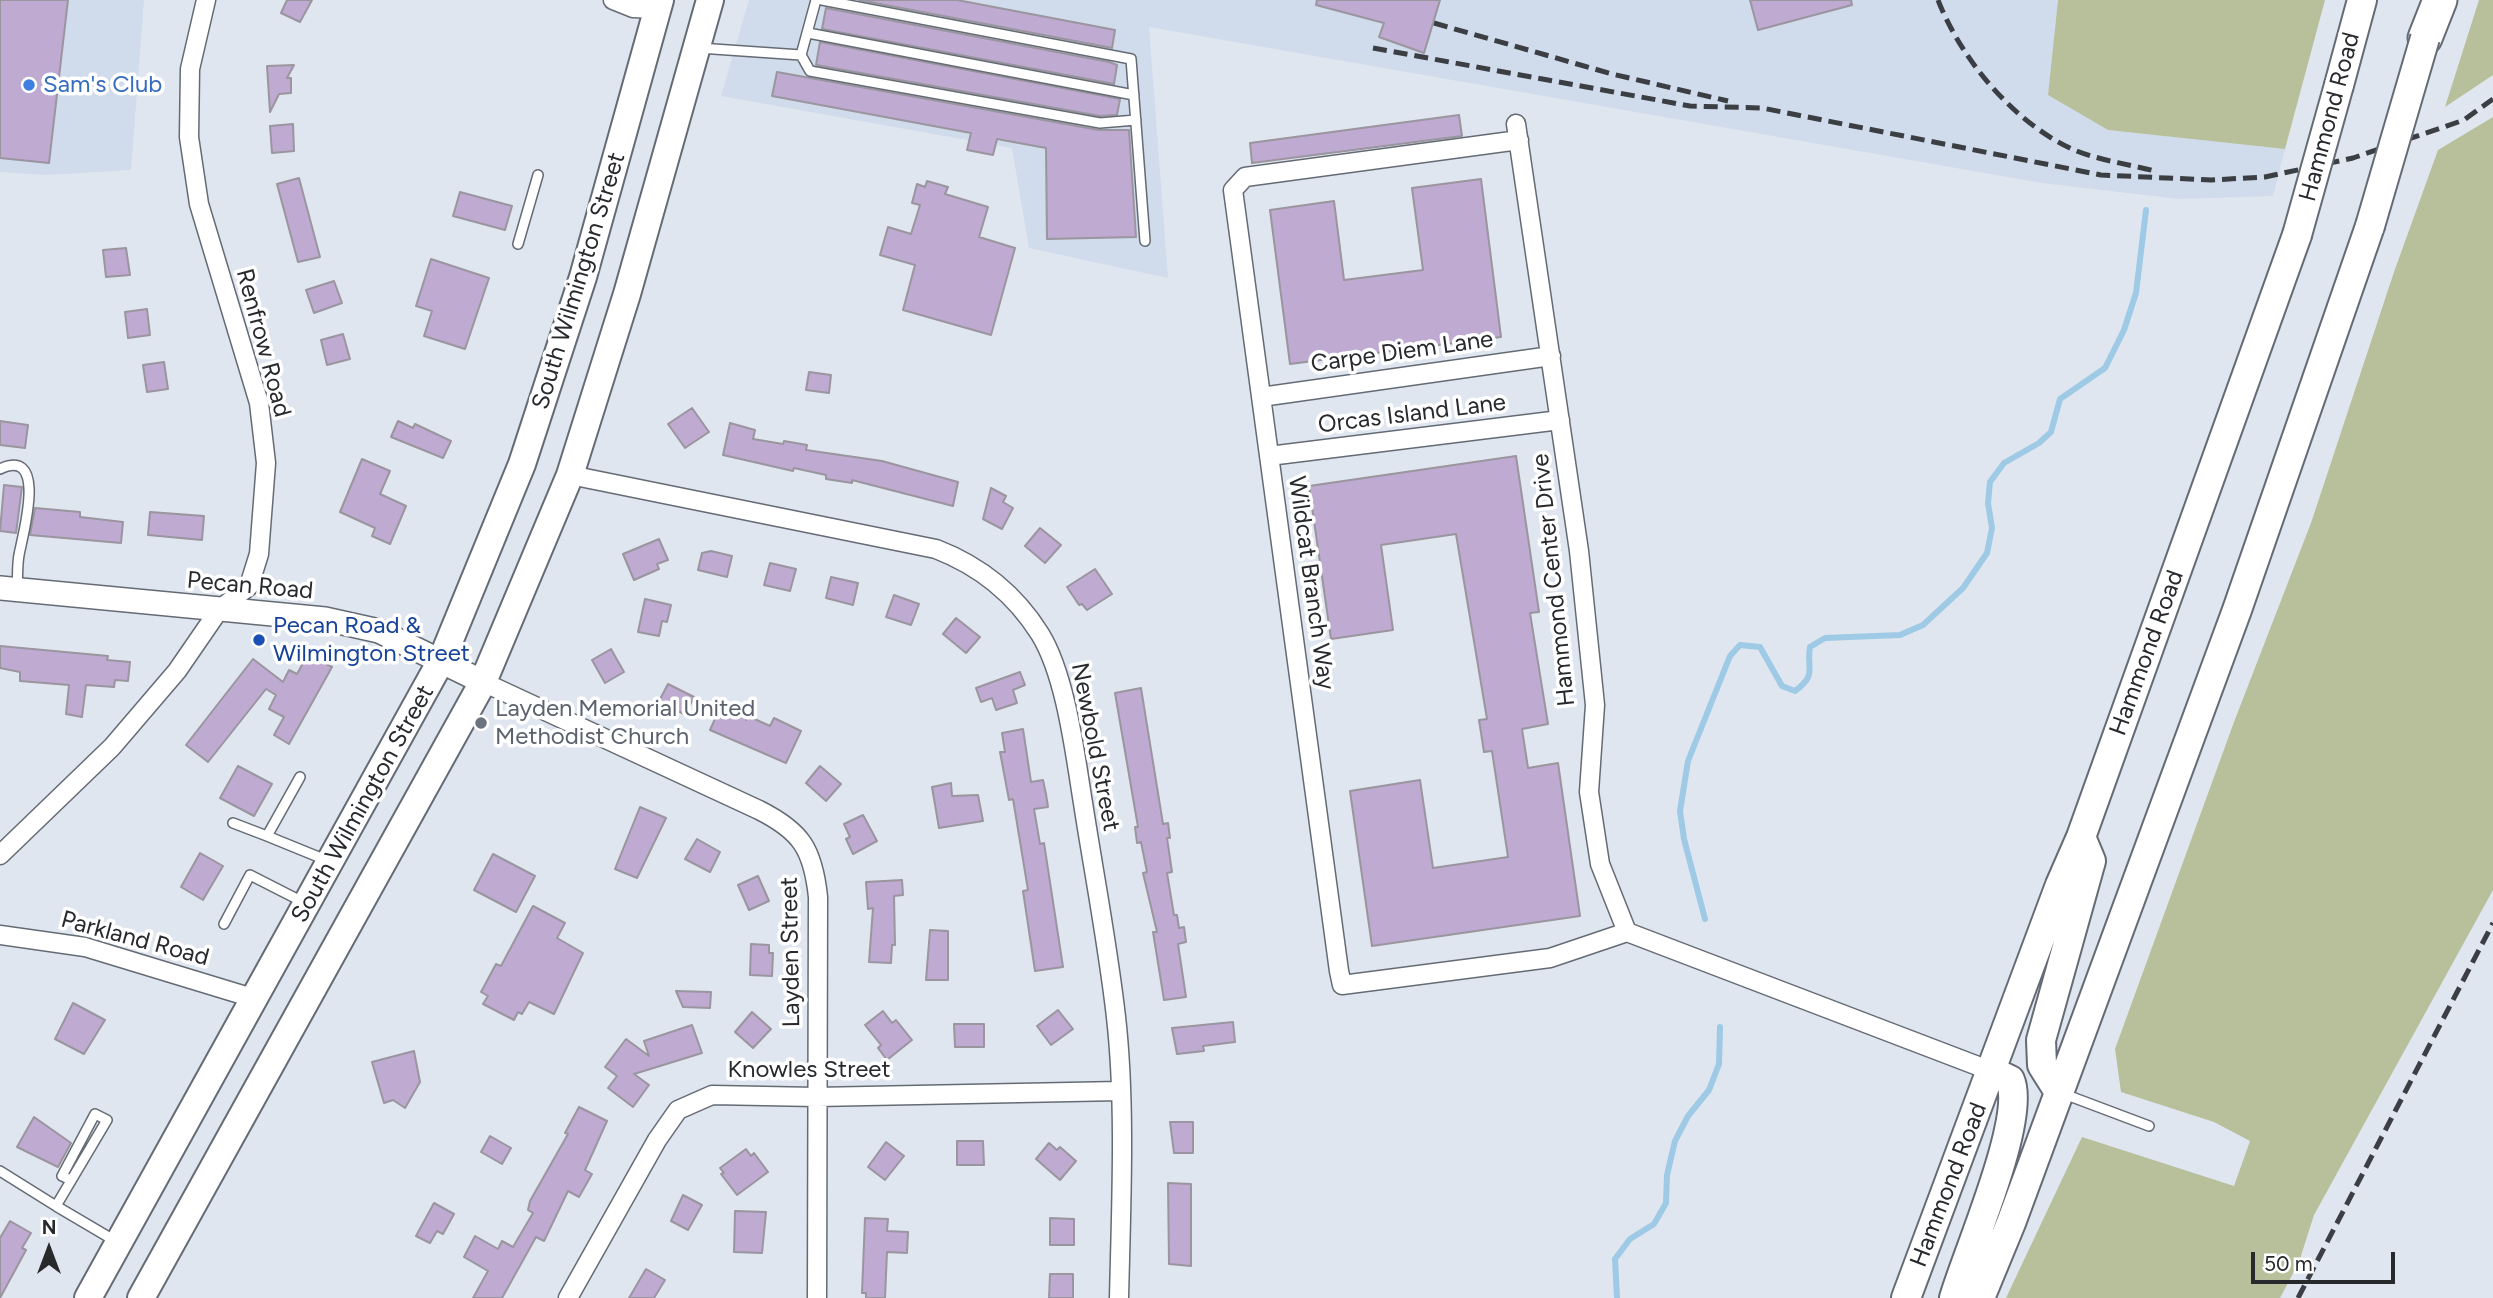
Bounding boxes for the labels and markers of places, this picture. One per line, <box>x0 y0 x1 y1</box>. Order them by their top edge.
place label: Sam's Club <box>43 71 162 99</box>
marker: Sam's Club <box>21 77 37 93</box>
place label: Pecan Road & Wilmington Street <box>273 612 470 668</box>
marker: Pecan Road & Wilmington Street <box>251 632 267 648</box>
place label: Layden Memorial United Methodist Church <box>495 695 755 751</box>
marker: Layden Memorial United Methodist Church <box>473 715 489 731</box>

